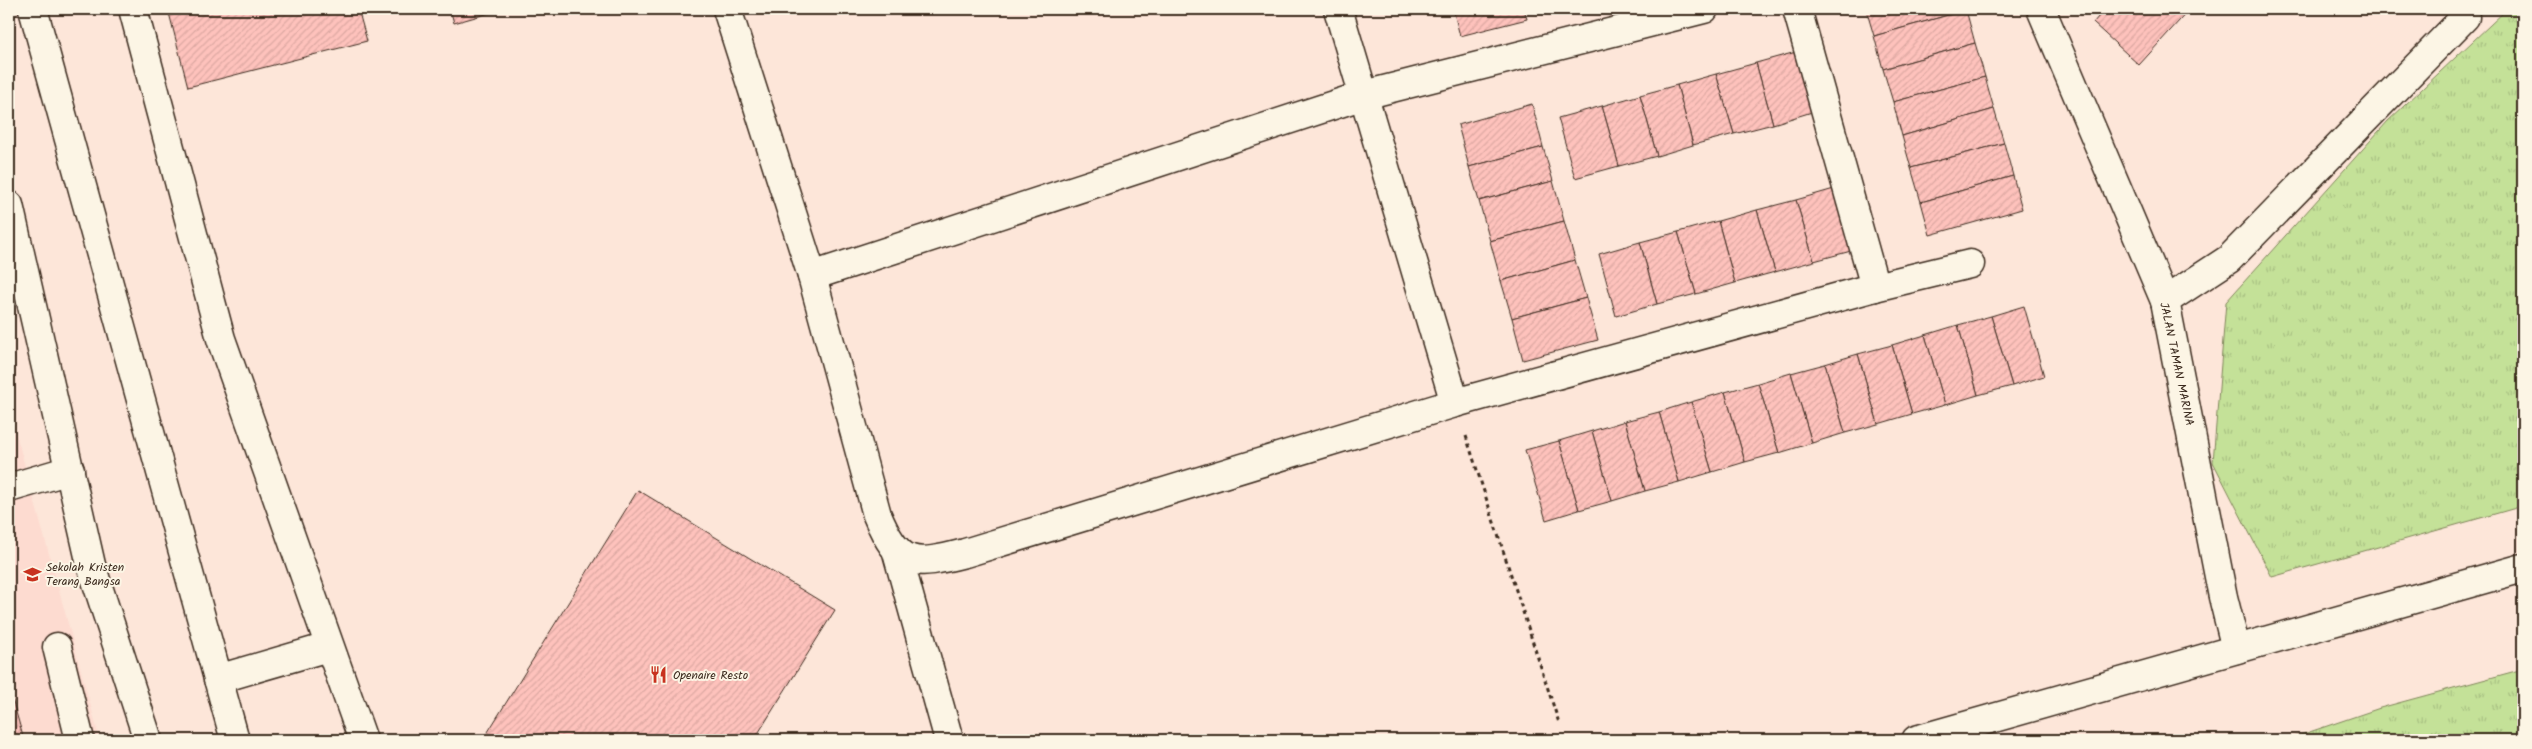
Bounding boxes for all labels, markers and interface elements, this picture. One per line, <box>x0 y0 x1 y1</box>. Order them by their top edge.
street label: JALAN TAMAN MARINA <box>2154 300 2199 428</box>
place label: Sekolah Kristen Terang Bangsa <box>46 558 124 591</box>
school or university icon: Sekolah Kristen Terang Bangsa <box>22 564 42 584</box>
restaurant icon: Openaire Resto <box>649 665 669 685</box>
place label: Openaire Resto <box>673 666 748 685</box>

